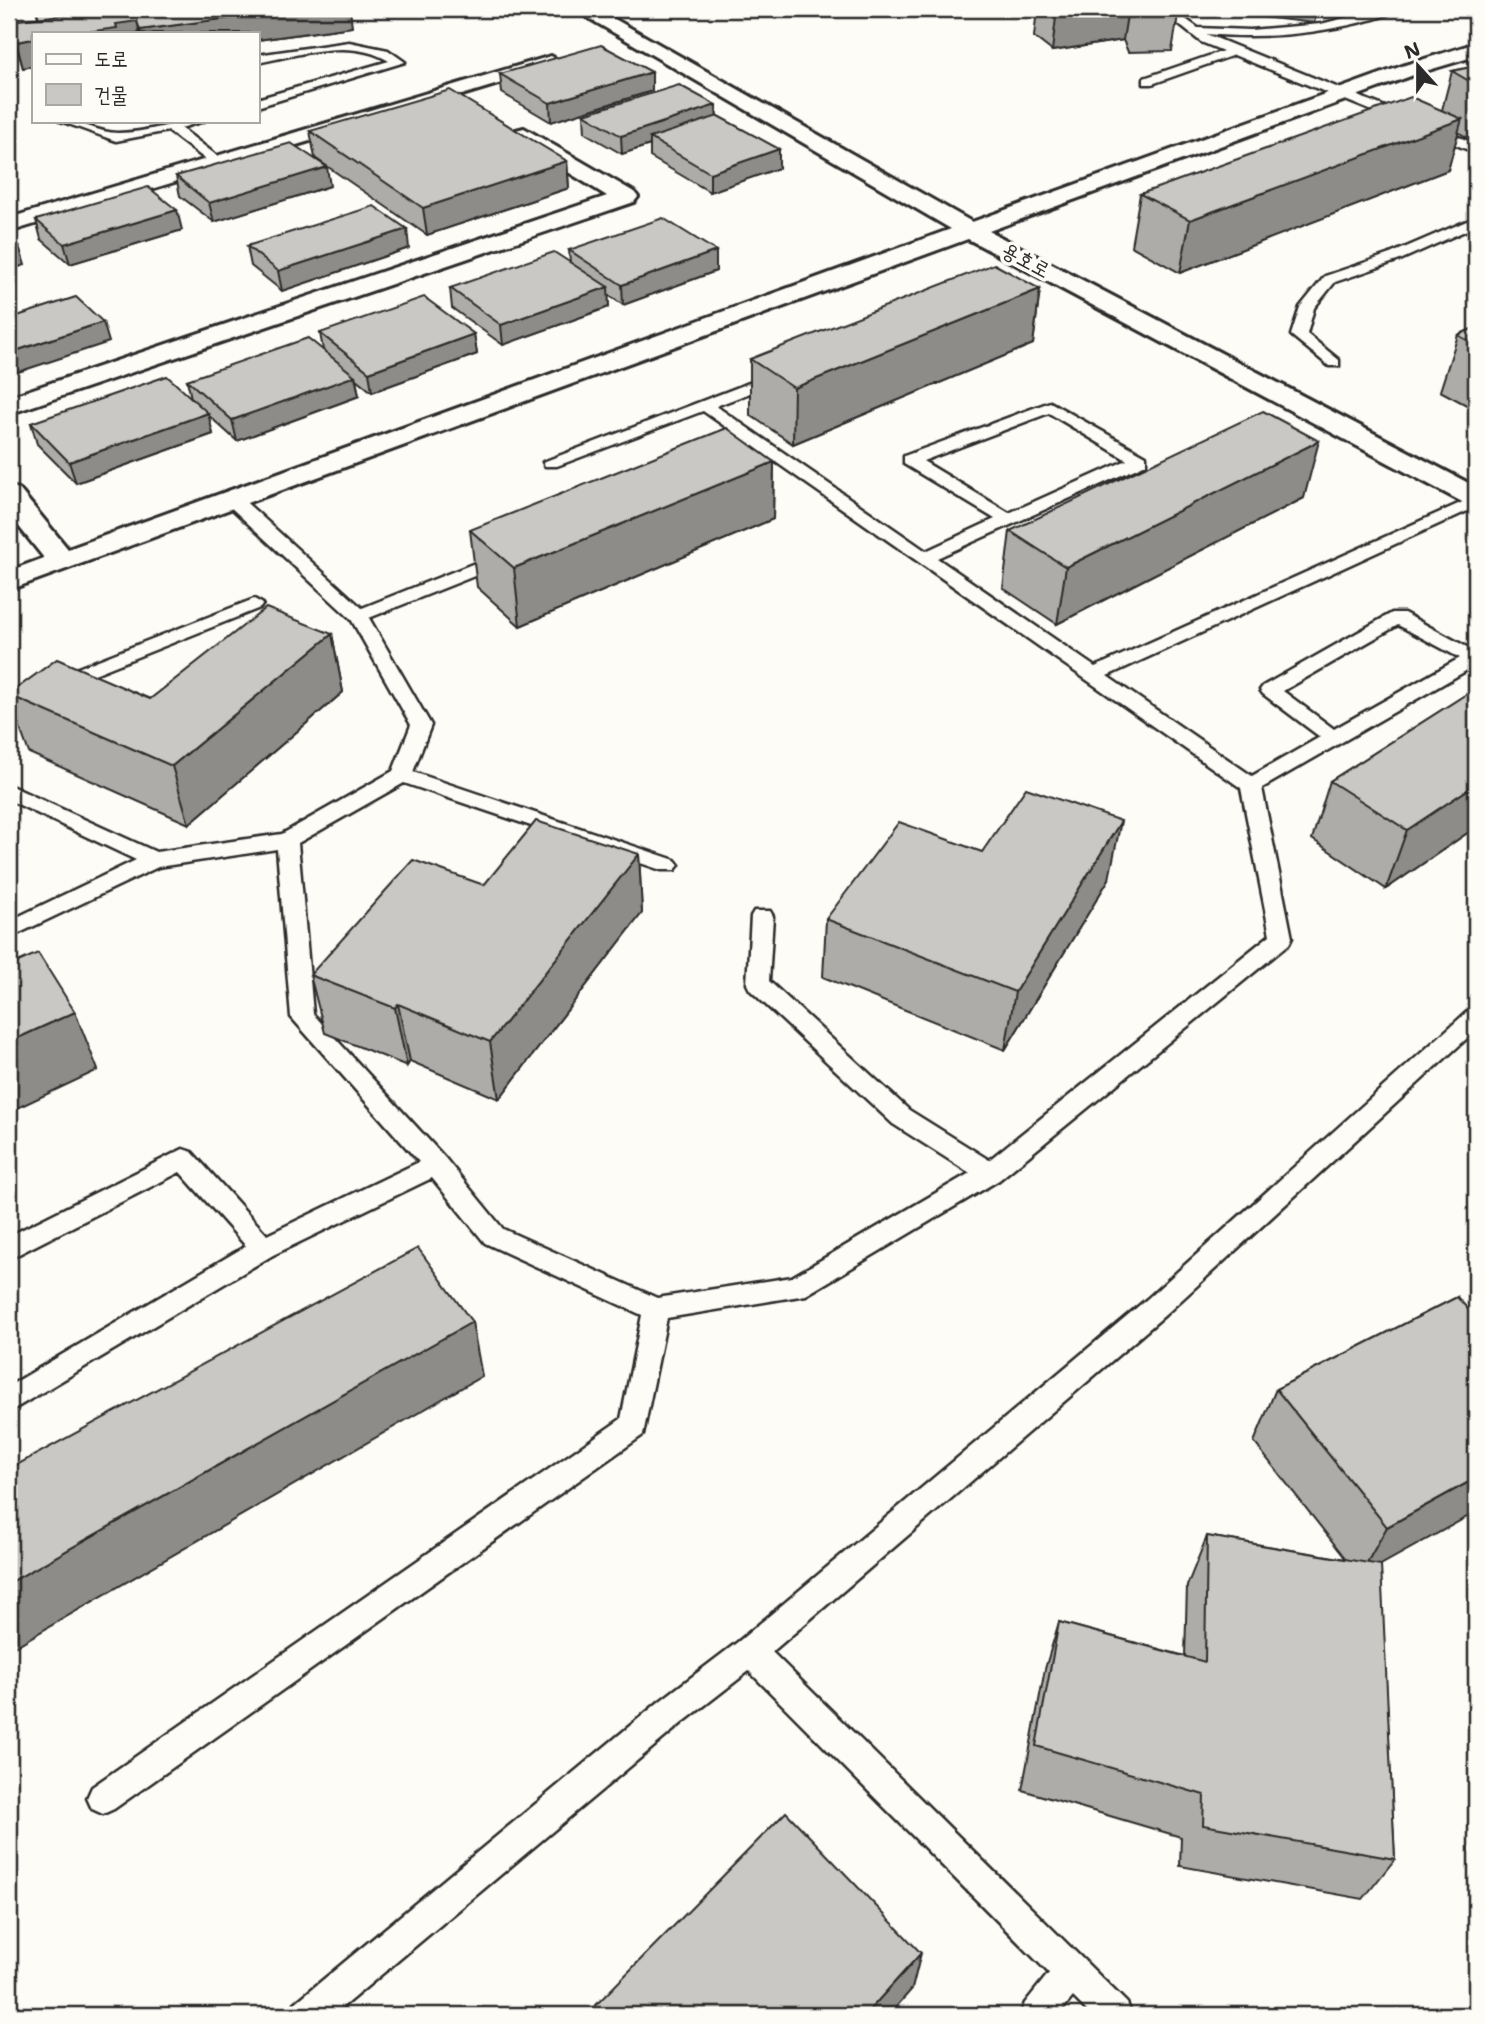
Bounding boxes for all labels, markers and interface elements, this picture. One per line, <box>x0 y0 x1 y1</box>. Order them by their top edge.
legend <box>32 32 259 122</box>
north arrow <box>1384 32 1454 102</box>
text: N <box>1401 36 1424 65</box>
text: 도로 <box>94 45 128 73</box>
text: 건물 <box>94 81 128 109</box>
street label: 용호로 <box>997 236 1055 284</box>

